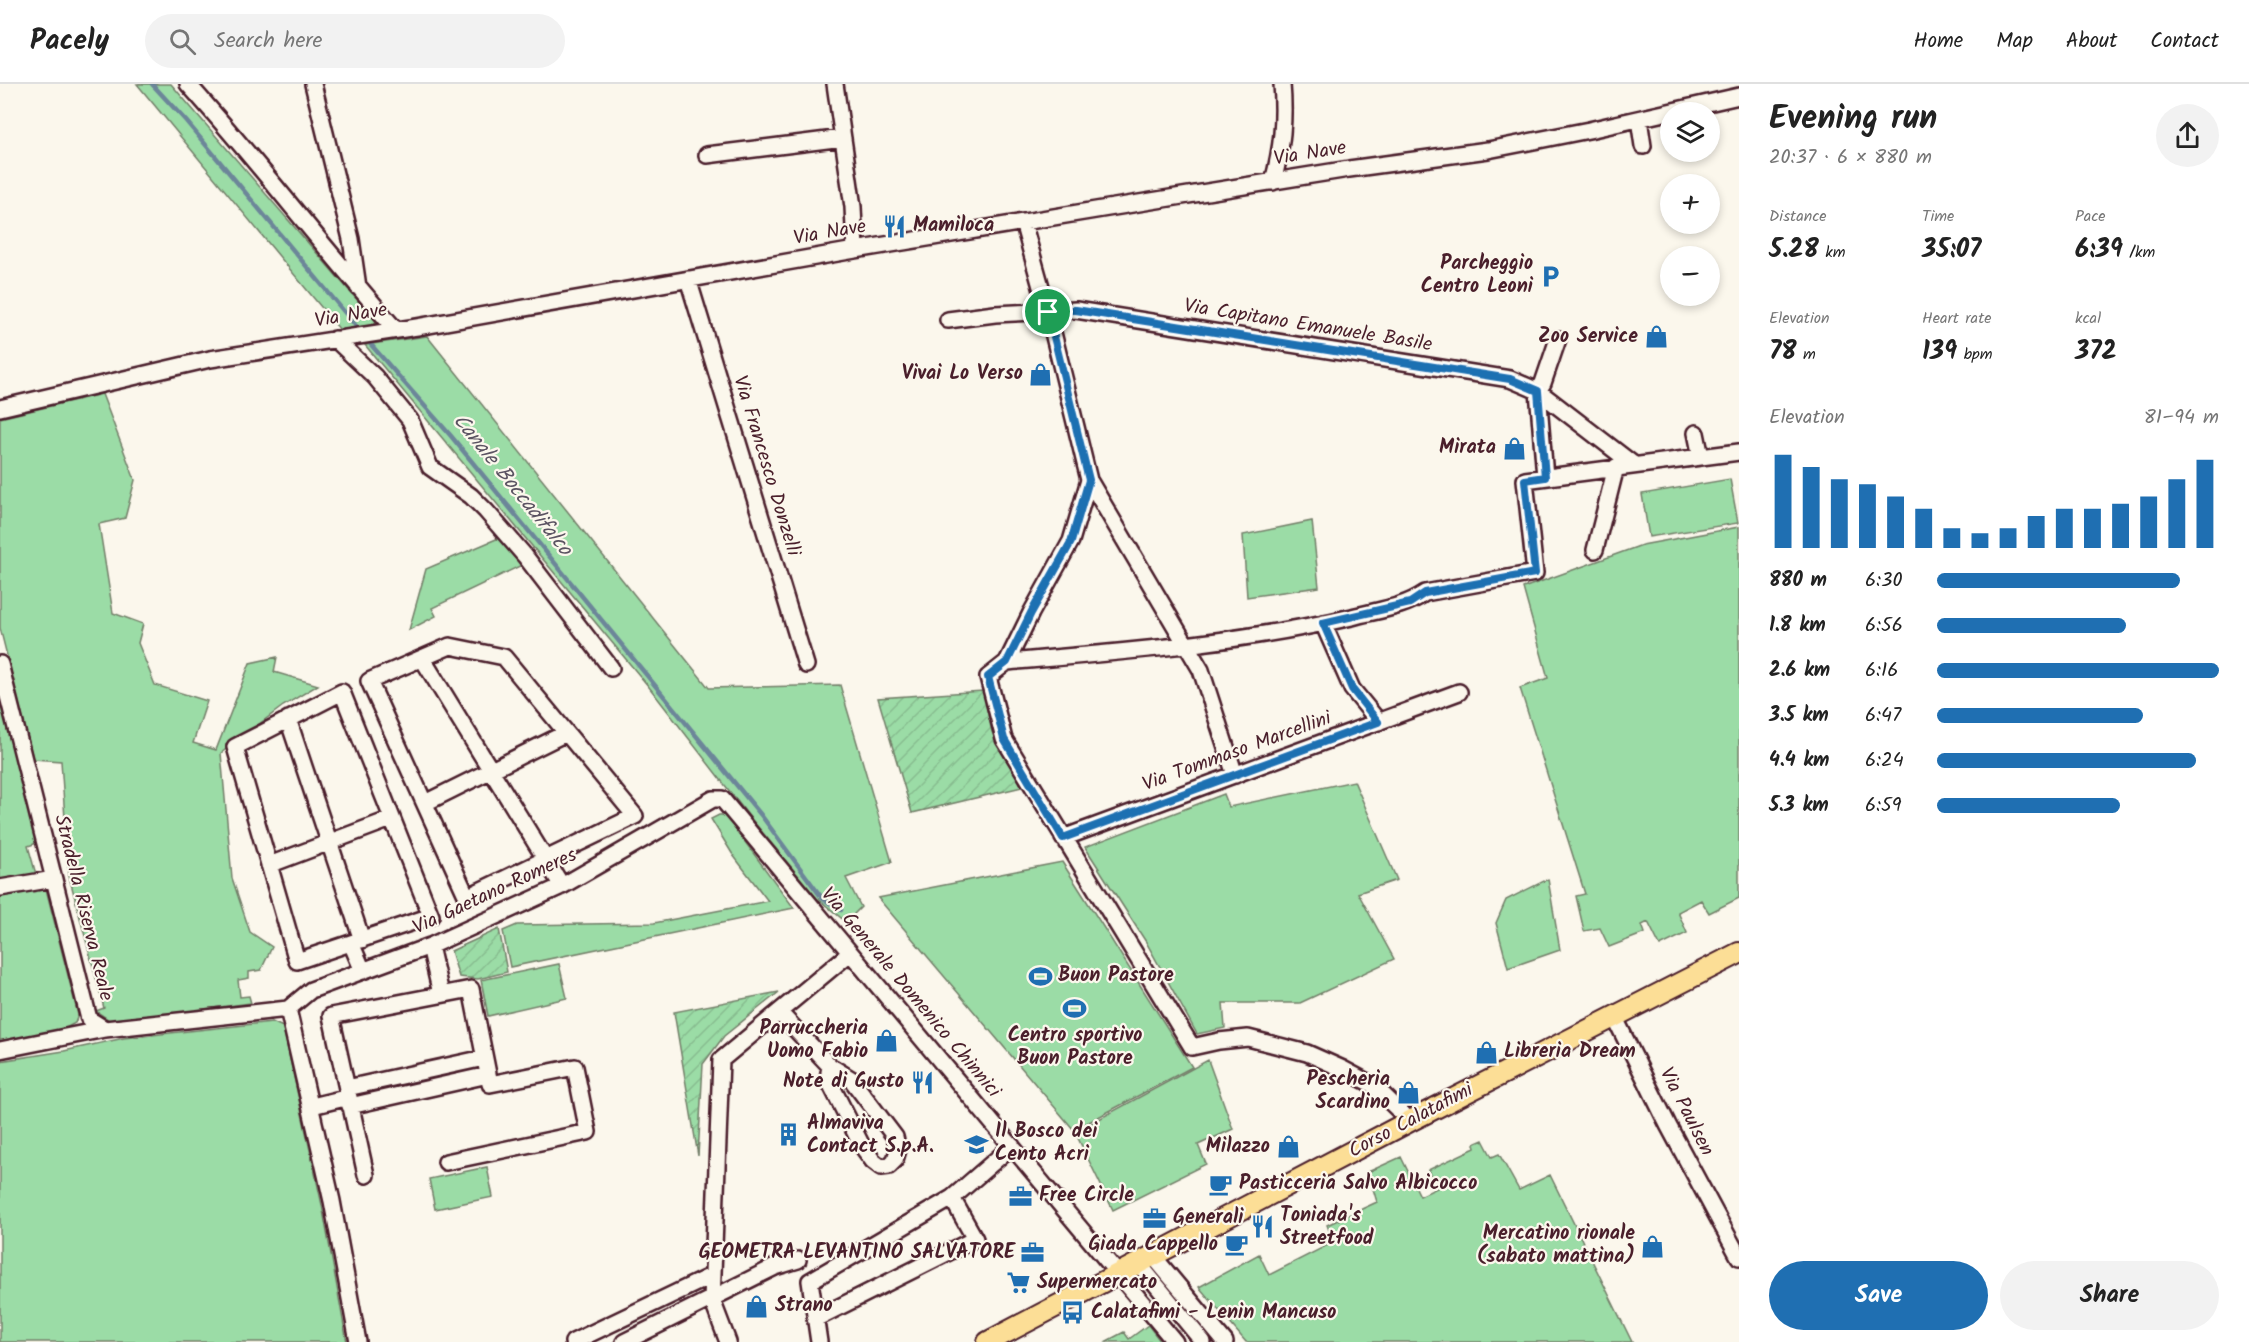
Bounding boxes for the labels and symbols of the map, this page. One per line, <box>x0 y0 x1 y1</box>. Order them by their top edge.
street label: Via Nave <box>1271 132 1349 176</box>
place label: Mamiloca <box>913 210 994 242</box>
street label: Via Nave <box>791 211 869 255</box>
restaurant icon: Mamiloca <box>882 213 908 239</box>
place label: Parcheggio Centro Leoni <box>1421 248 1534 303</box>
parking icon: Parcheggio Centro Leoni <box>1538 263 1564 289</box>
pin <box>1022 286 1073 337</box>
street label: Via Capitano Emanuele Basile <box>1182 291 1434 361</box>
street label: Via Nave <box>312 294 390 338</box>
place label: Zoo Service <box>1538 321 1638 353</box>
shop icon: Zoo Service <box>1643 324 1669 350</box>
place label: Vivai Lo Verso <box>902 358 1023 390</box>
shop icon: Vivai Lo Verso <box>1028 361 1054 387</box>
street label: Via Francesco Donzelli <box>723 372 809 561</box>
water label: Canale Boccadifalco <box>444 407 581 565</box>
place label: Mirata <box>1439 432 1496 464</box>
shop icon: Mirata <box>1501 435 1527 461</box>
street label: Via Tommaso Marcellini <box>1138 703 1337 801</box>
street label: Stradella Riserva Reale <box>44 812 122 1004</box>
street label: Via Gaetano Romeres <box>408 840 583 944</box>
street label: Via Generale Domenico Chinnici <box>812 880 1009 1107</box>
place label: Buon Pastore <box>1058 960 1174 992</box>
sports icon: Buon Pastore <box>1027 963 1053 989</box>
sports icon: Centro sportivo Buon Pastore <box>1062 995 1088 1021</box>
place label: Parruccheria Uomo Fabio <box>759 1013 868 1068</box>
place label: Centro sportivo Buon Pastore <box>1008 1020 1142 1075</box>
shop icon: Parruccheria Uomo Fabio <box>873 1027 899 1053</box>
place label: Libreria Dream <box>1504 1036 1636 1068</box>
shop icon: Libreria Dream <box>1473 1039 1499 1065</box>
street label: Via Paulsen <box>1650 1062 1722 1162</box>
place label: Pescheria Scardino <box>1306 1064 1390 1119</box>
place label: Note di Gusto <box>783 1066 904 1098</box>
restaurant icon: Note di Gusto <box>909 1069 935 1095</box>
street label: Corso Calatafimi <box>1343 1074 1480 1167</box>
shop icon: Pescheria Scardino <box>1395 1079 1421 1105</box>
place label: Almaviva Contact S.p.A. <box>807 1108 934 1163</box>
place label: Il Bosco dei Cento Acri <box>995 1116 1098 1171</box>
building icon: Almaviva Contact S.p.A. <box>776 1122 802 1148</box>
school or university icon: Il Bosco dei Cento Acri <box>964 1131 990 1157</box>
place label: Milazzo <box>1206 1131 1270 1163</box>
shop icon: Milazzo <box>1275 1134 1301 1160</box>
place label: Pasticceria Salvo Albicocco <box>1239 1168 1477 1200</box>
cafe icon: Pasticceria Salvo Albicocco <box>1208 1171 1234 1197</box>
place label: Free Circle <box>1039 1180 1134 1212</box>
office icon: Free Circle <box>1008 1183 1034 1209</box>
place label: Toniada's Streetfood <box>1280 1200 1375 1255</box>
place label: Generali <box>1173 1202 1244 1234</box>
office icon: Generali <box>1142 1205 1168 1231</box>
restaurant icon: Toniada's Streetfood <box>1249 1214 1275 1240</box>
place label: Mercatino rionale (sabato mattina) <box>1477 1218 1635 1273</box>
place label: Giada Cappello <box>1088 1229 1218 1261</box>
cafe icon: Giada Cappello <box>1223 1232 1249 1258</box>
shop icon: Mercatino rionale (sabato mattina) <box>1640 1233 1666 1259</box>
place label: GEOMETRA LEVANTINO SALVATORE <box>699 1237 1016 1269</box>
office icon: GEOMETRA LEVANTINO SALVATORE <box>1020 1240 1046 1266</box>
place label: Supermercato <box>1037 1267 1157 1299</box>
supermarket icon: Supermercato <box>1006 1270 1032 1296</box>
place label: Strano <box>775 1290 833 1322</box>
shop icon: Strano <box>744 1293 770 1319</box>
place label: Calatafimi - Lenin Mancuso <box>1091 1297 1336 1329</box>
bus stop icon: Calatafimi - Lenin Mancuso <box>1060 1300 1086 1326</box>

